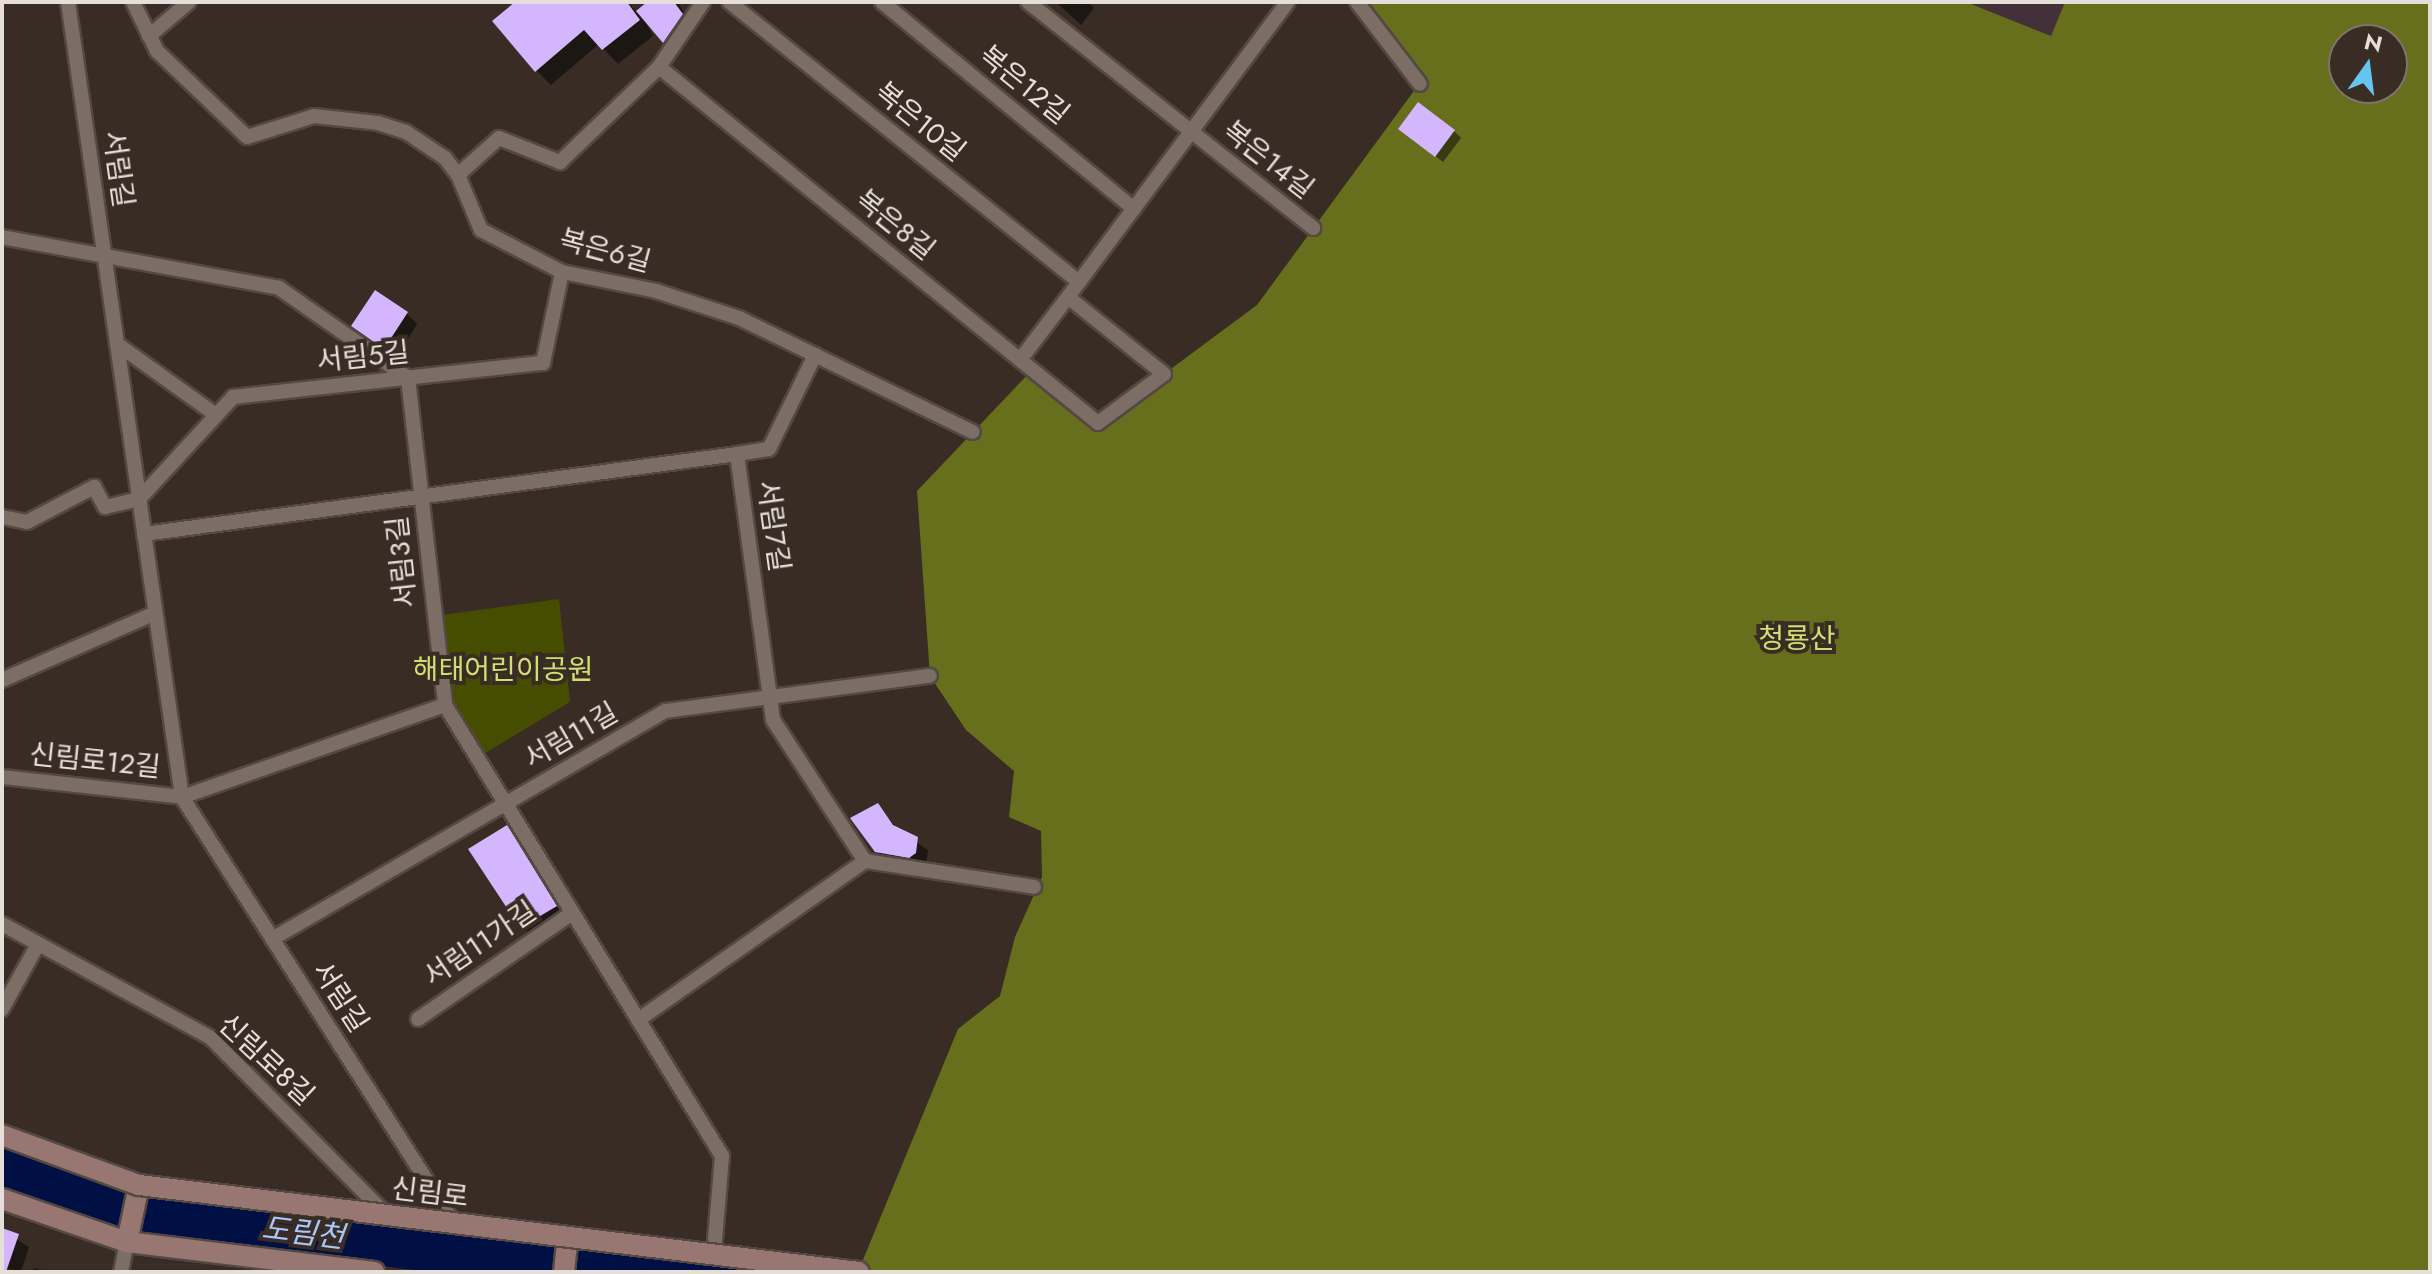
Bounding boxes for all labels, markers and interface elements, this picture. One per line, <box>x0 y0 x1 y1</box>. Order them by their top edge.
north arrow <box>2328 24 2408 104</box>
text: N <box>2361 25 2386 60</box>
street label: 복은12길 <box>972 39 1076 131</box>
street label: 복은10길 <box>868 75 972 169</box>
street label: 복은14길 <box>1216 114 1320 206</box>
street label: 서림길 <box>96 128 140 210</box>
street label: 복은8길 <box>848 183 942 267</box>
street label: 복은6길 <box>556 223 654 279</box>
street label: 서림5길 <box>315 335 411 379</box>
street label: 서림7길 <box>750 478 796 574</box>
street label: 서림3길 <box>380 514 424 610</box>
park label: 청룡산 <box>1758 622 1836 656</box>
park label: 해태어린이공원 <box>413 653 593 687</box>
street label: 서림11길 <box>518 696 624 776</box>
street label: 신림로12길 <box>28 737 162 785</box>
street label: 서림11가길 <box>417 894 543 994</box>
street label: 서림길 <box>305 955 375 1039</box>
street label: 신림로8길 <box>211 1007 321 1113</box>
street label: 신림로 <box>390 1172 470 1214</box>
water label: 도림천 <box>260 1210 346 1256</box>

